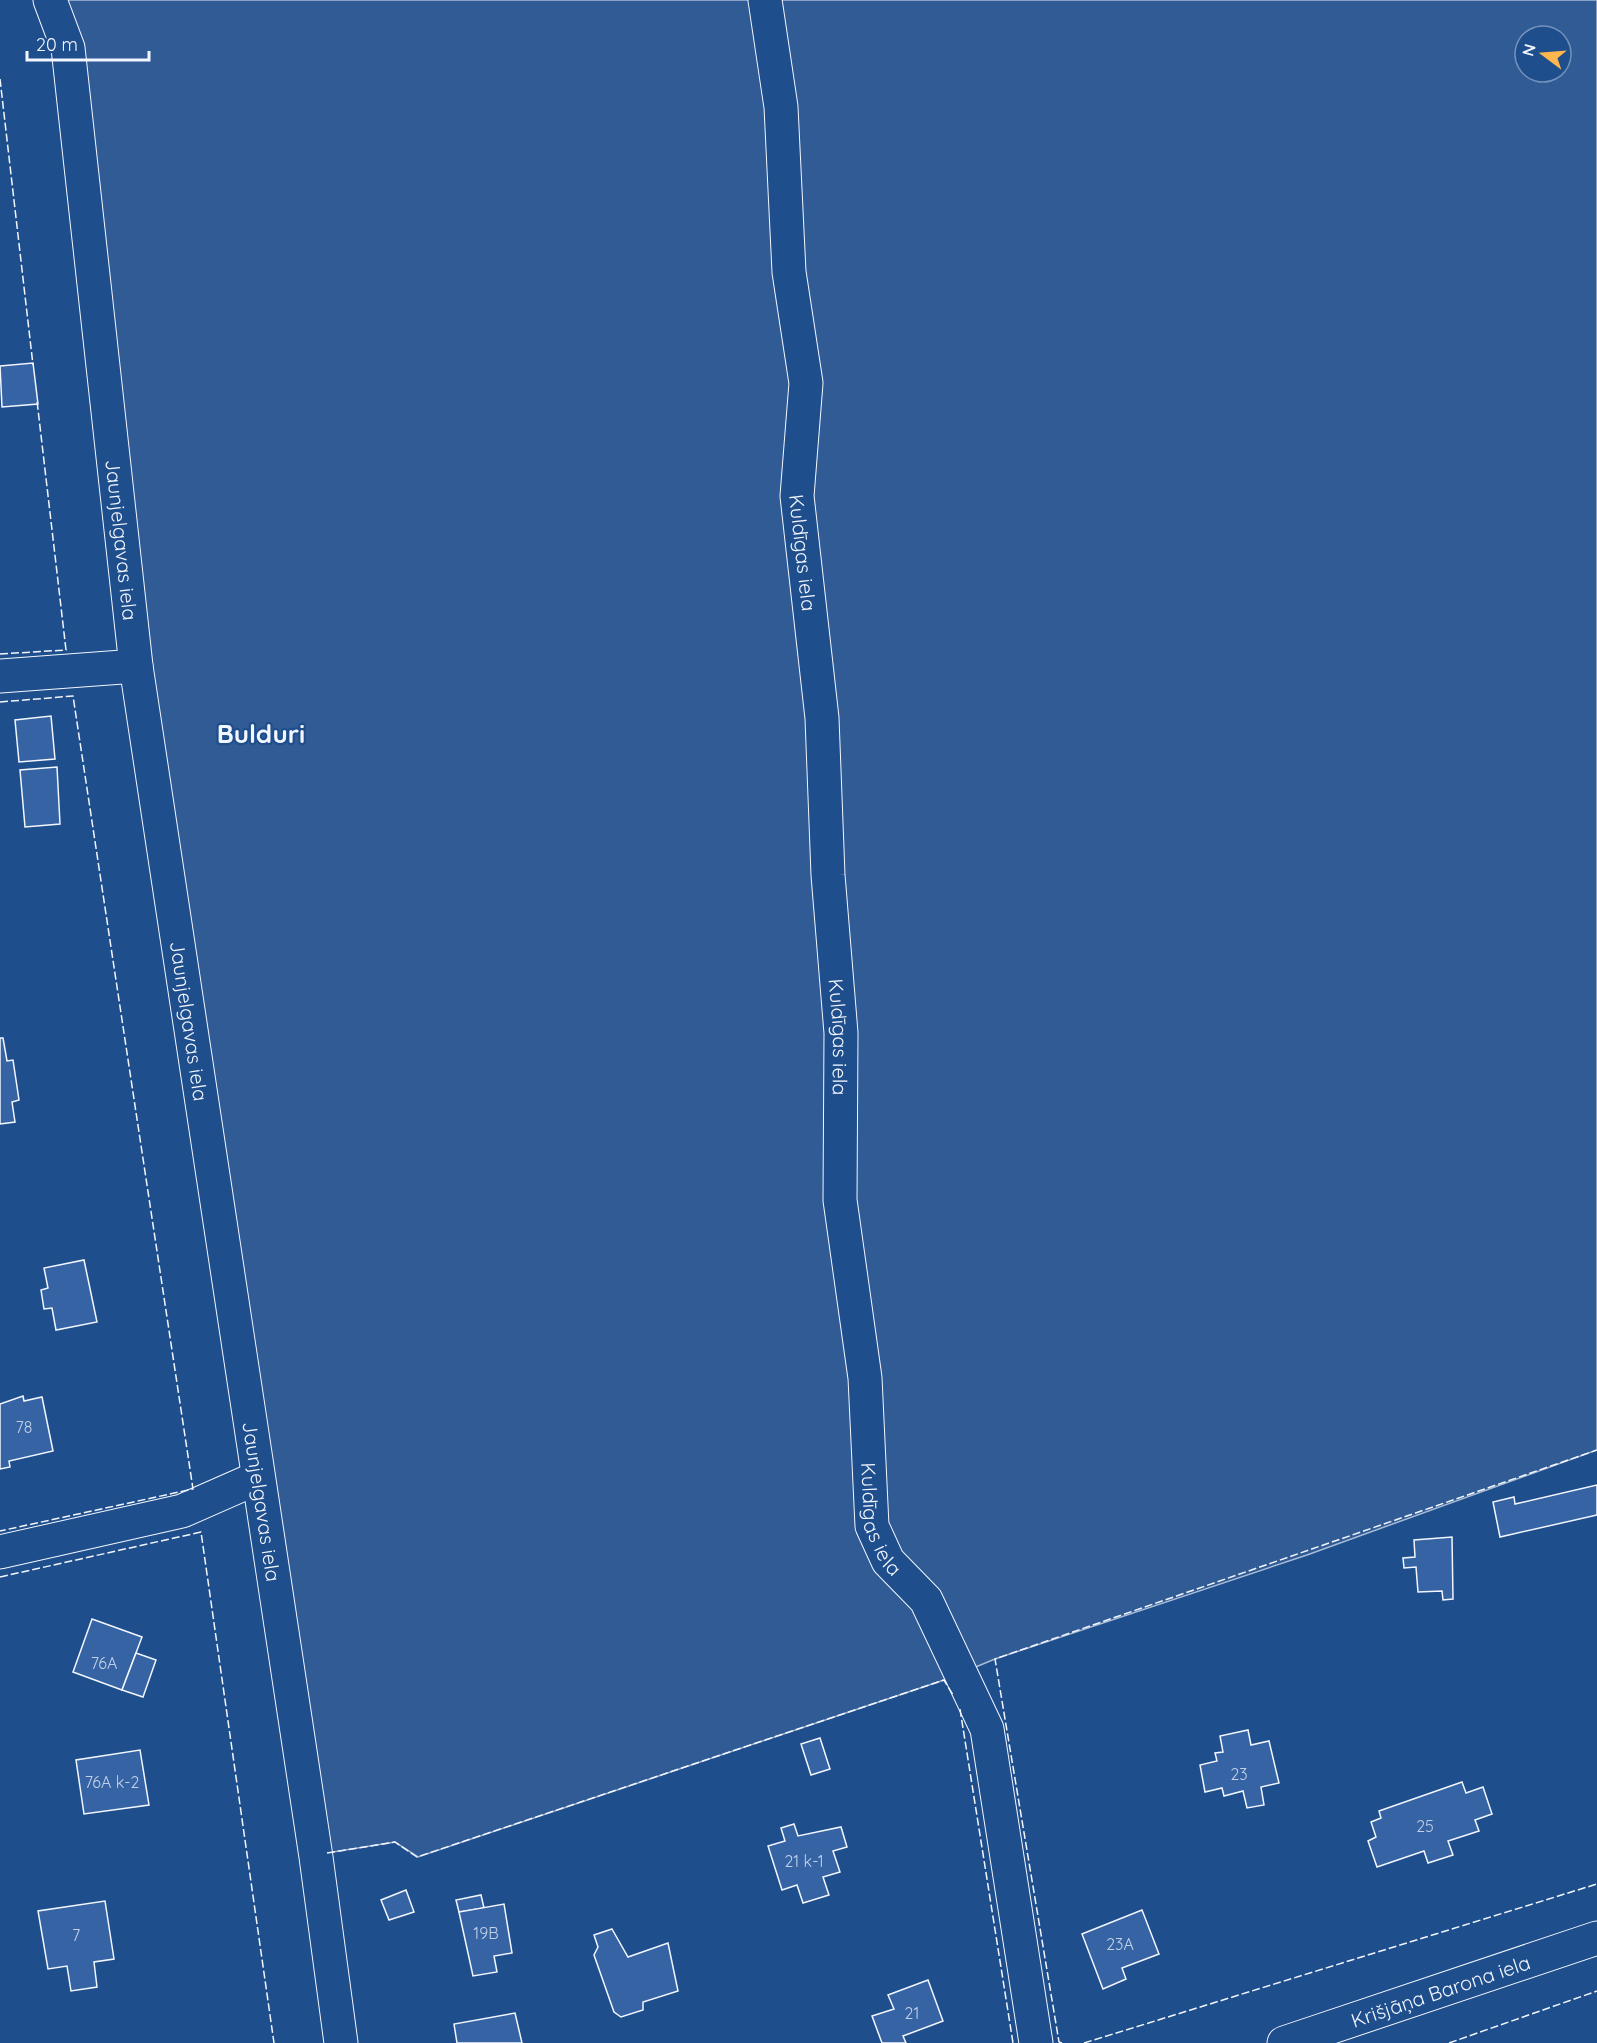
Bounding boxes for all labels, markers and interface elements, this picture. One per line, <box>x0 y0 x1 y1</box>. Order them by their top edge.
scale bar <box>27 24 148 62</box>
north arrow <box>1513 24 1573 84</box>
text: 20 m <box>36 33 78 56</box>
text: N <box>1517 41 1540 58</box>
street label: Jaunjelgavas iela <box>101 458 143 621</box>
street label: Kuldīgas iela <box>784 493 822 612</box>
district label: Bulduri <box>217 717 305 750</box>
street label: Jaunjelgavas iela <box>165 939 214 1103</box>
street label: Kuldīgas iela <box>824 977 854 1096</box>
house number: 78 <box>16 1417 32 1437</box>
street label: Jaunjelgavas iela <box>238 1420 287 1583</box>
street label: Kuldīgas iela <box>857 1462 907 1581</box>
house number: 76A <box>91 1653 117 1673</box>
house number: 23 <box>1230 1764 1248 1784</box>
house number: 76A k-2 <box>85 1772 139 1792</box>
house number: 25 <box>1416 1816 1434 1836</box>
house number: 21 k-1 <box>784 1851 824 1871</box>
house number: 19B <box>473 1923 499 1943</box>
house number: 7 <box>72 1925 80 1945</box>
house number: 23A <box>1106 1934 1134 1954</box>
street label: Krišjāņa Barona iela <box>1348 1949 1533 2032</box>
house number: 21 <box>905 2003 919 2023</box>

